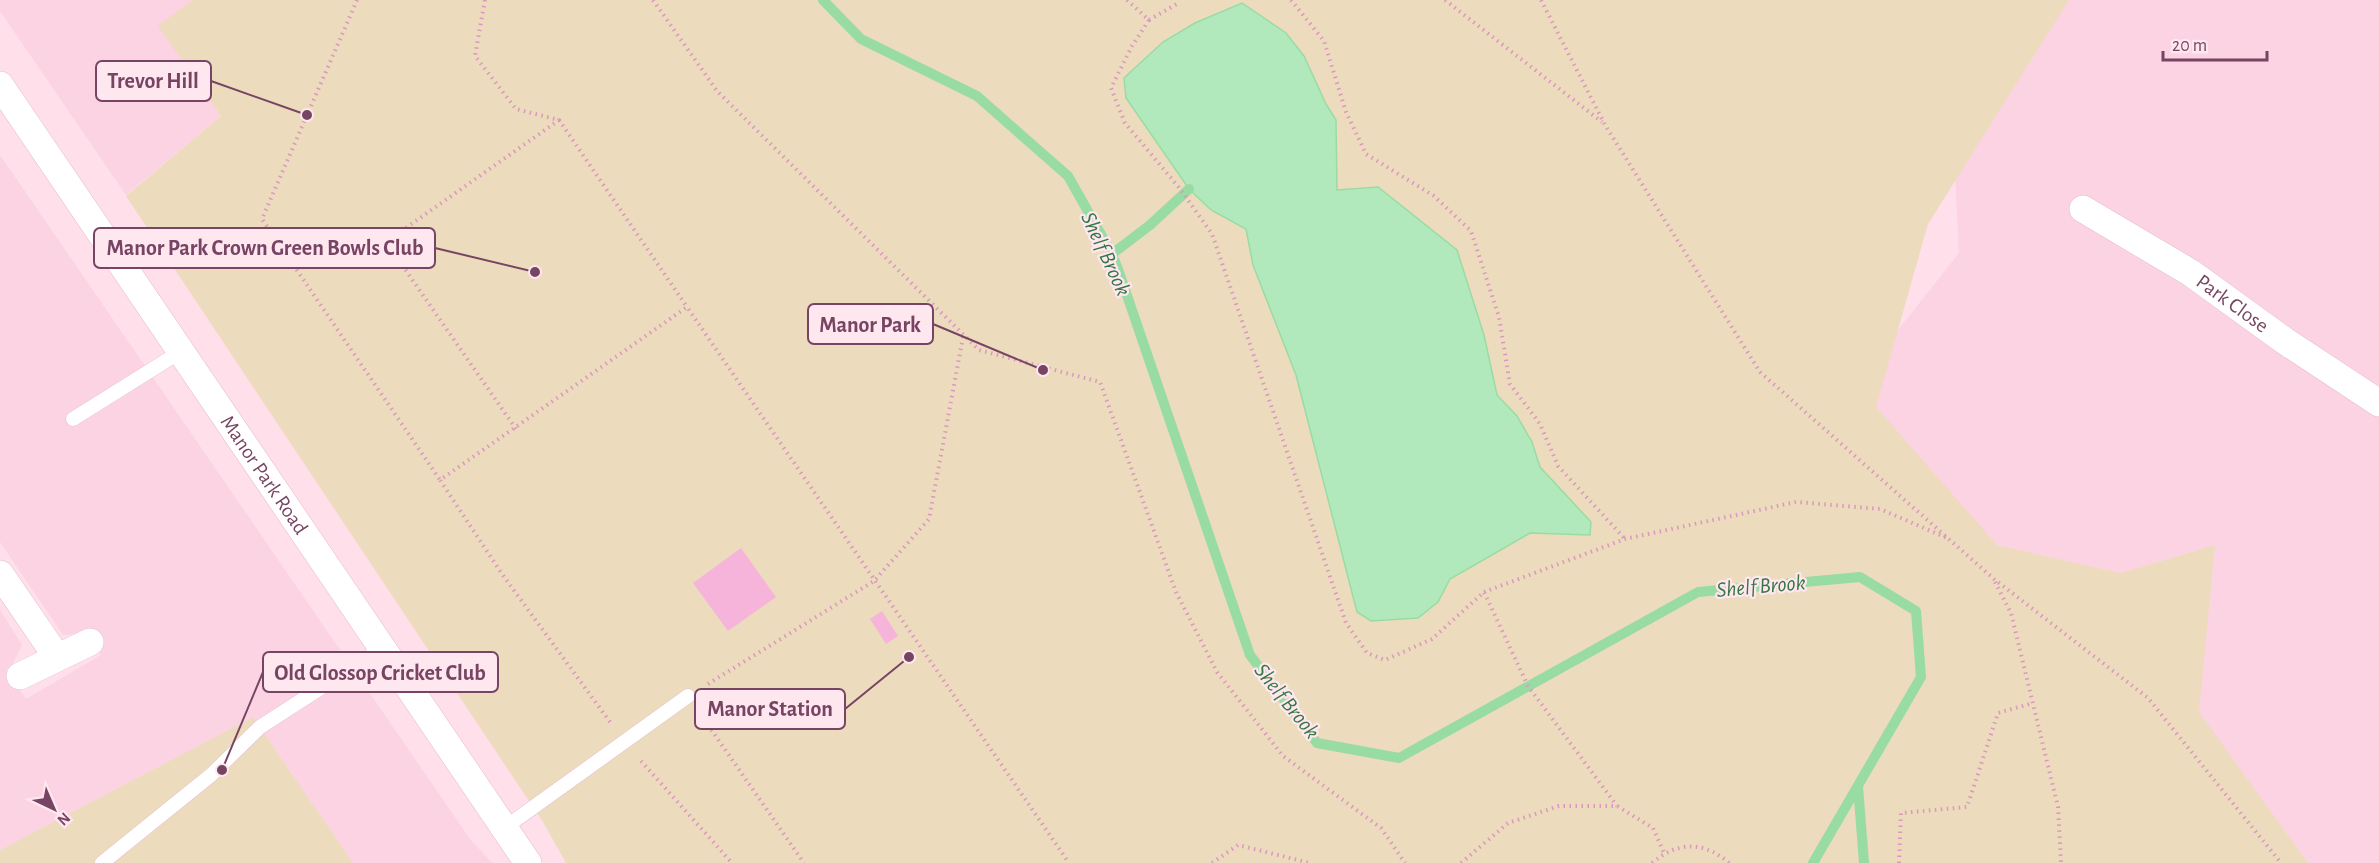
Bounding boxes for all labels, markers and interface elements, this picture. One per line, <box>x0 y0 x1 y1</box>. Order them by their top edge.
scale bar <box>2163 24 2266 62</box>
text: 20 m <box>2172 37 2207 55</box>
callout: Trevor Hill <box>96 61 211 101</box>
text: Trevor Hill <box>107 70 199 92</box>
water label: Shelf Brook <box>1077 209 1135 299</box>
callout: Manor Park Crown Green Bowls Club <box>94 228 435 268</box>
text: Manor Park Crown Green Bowls Club <box>107 237 423 259</box>
street label: Park Close <box>2193 270 2273 336</box>
callout: Manor Park <box>808 304 933 344</box>
text: Manor Park <box>819 314 921 336</box>
street label: Manor Park Road <box>217 411 312 538</box>
water label: Shelf Brook <box>1715 571 1807 601</box>
callout: Old Glossop Cricket Club <box>263 652 498 692</box>
water label: Shelf Brook <box>1250 659 1324 743</box>
text: Old Glossop Cricket Club <box>274 662 486 684</box>
callout: Manor Station <box>695 689 845 729</box>
text: Manor Station <box>707 698 833 720</box>
north arrow <box>24 779 84 839</box>
text: N <box>54 809 73 829</box>

